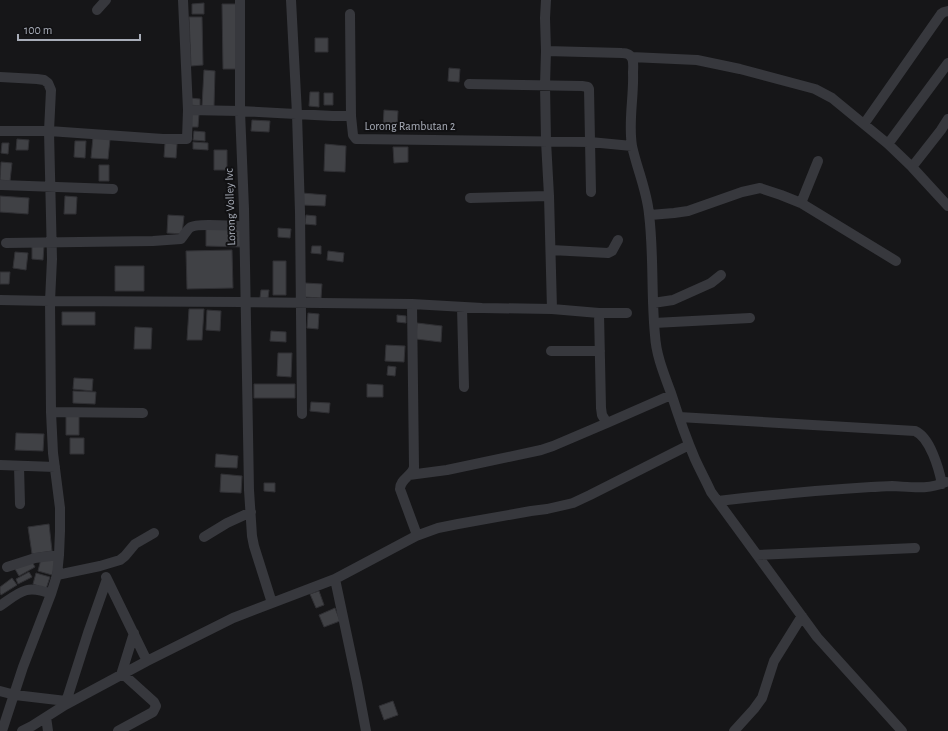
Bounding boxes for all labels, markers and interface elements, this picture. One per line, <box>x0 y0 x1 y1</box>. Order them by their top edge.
scale bar <box>18 16 140 42</box>
text: 100 m <box>24 24 52 36</box>
street label: Lorong Rambutan 2 <box>365 120 456 132</box>
street label: Lorong Volley Ivc <box>223 168 238 246</box>

